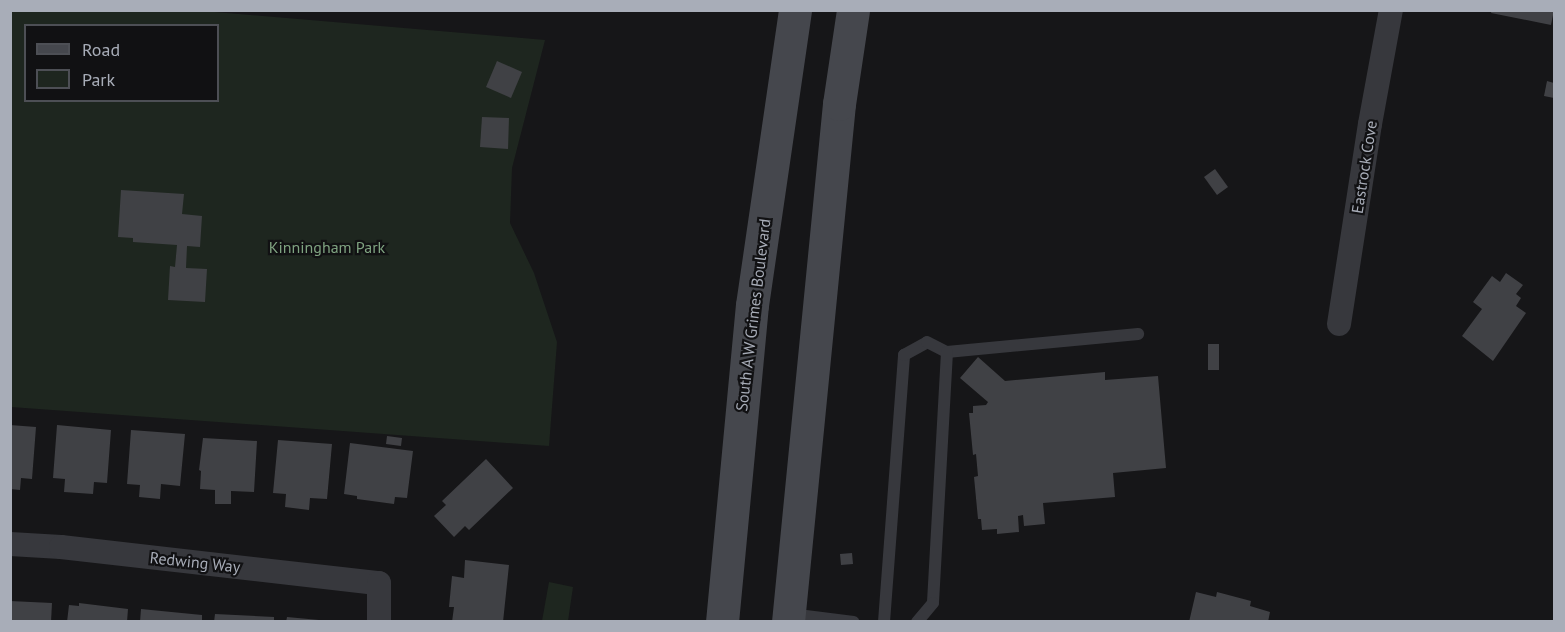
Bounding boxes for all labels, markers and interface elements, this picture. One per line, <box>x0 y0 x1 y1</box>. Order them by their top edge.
legend <box>24 24 219 102</box>
text: Road <box>82 38 120 61</box>
text: Park <box>82 68 115 91</box>
street label: Eastrock Cove <box>1347 119 1381 215</box>
street label: South A W Grimes Boulevard <box>732 217 774 413</box>
park label: Kinningham Park <box>269 237 385 257</box>
street label: Redwing Way <box>149 548 241 576</box>

